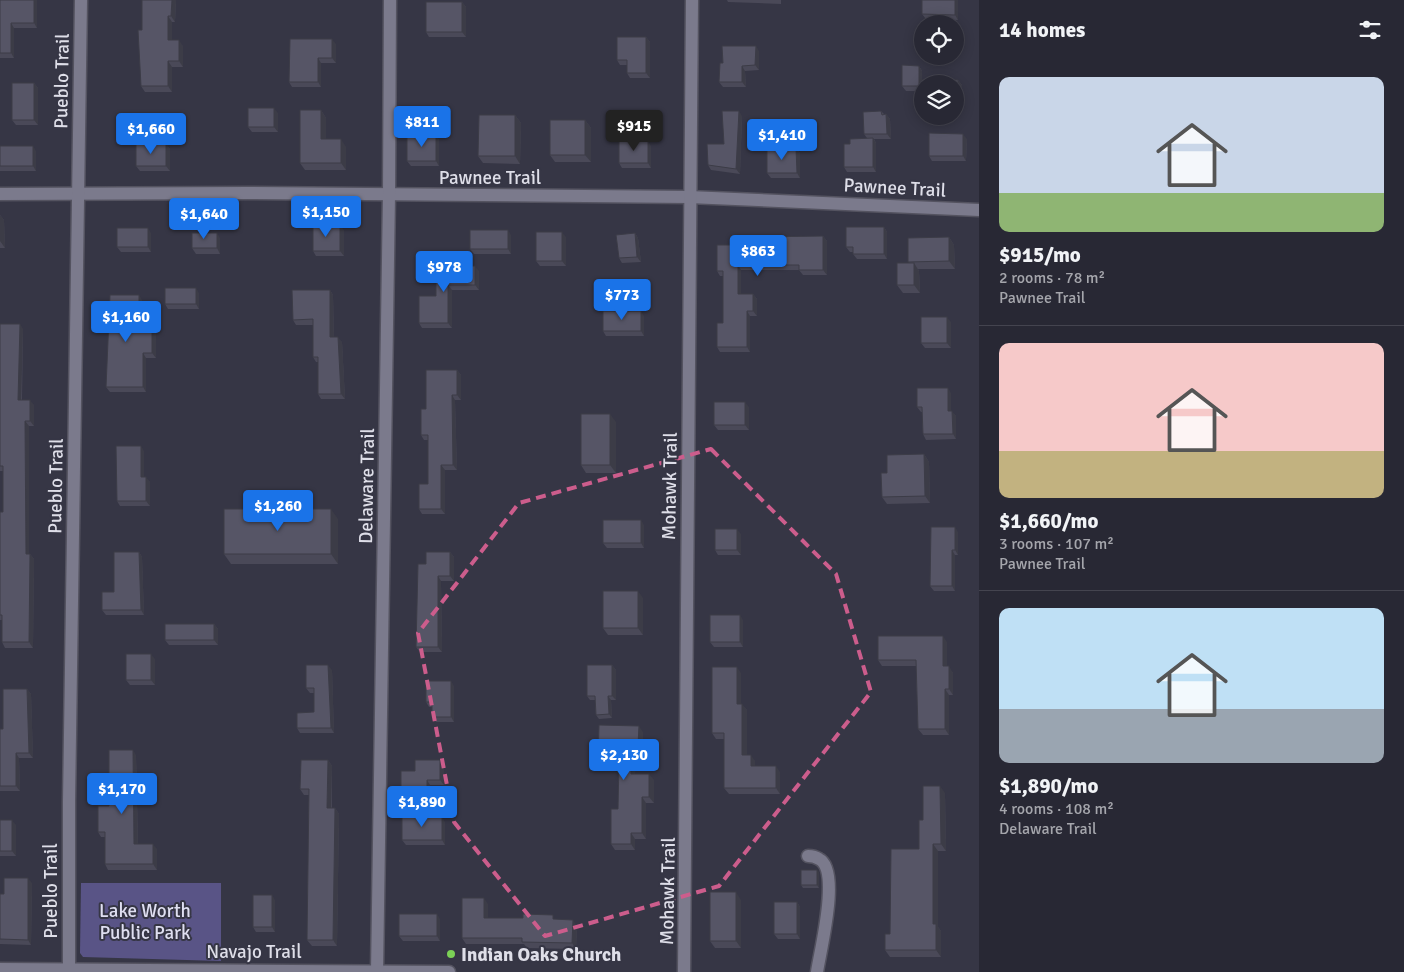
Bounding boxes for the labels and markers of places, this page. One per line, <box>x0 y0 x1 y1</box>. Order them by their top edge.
pin: $811 <box>392 106 452 148</box>
pin: $915 <box>604 110 664 152</box>
pin: $1,660 <box>110 112 192 155</box>
pin: $1,410 <box>741 119 823 161</box>
pin: $1,150 <box>285 196 367 238</box>
pin: $1,640 <box>163 198 245 240</box>
pin: $863 <box>728 234 788 277</box>
pin: $978 <box>414 250 474 293</box>
pin: $773 <box>592 278 652 321</box>
pin: $1,160 <box>85 300 167 343</box>
pin: $1,260 <box>237 490 319 532</box>
pin: $2,130 <box>583 738 665 781</box>
pin: $1,170 <box>81 772 163 815</box>
pin: $1,890 <box>381 786 463 828</box>
place label: Indian Oaks Church <box>461 943 621 967</box>
marker: Indian Oaks Church <box>445 948 457 960</box>

